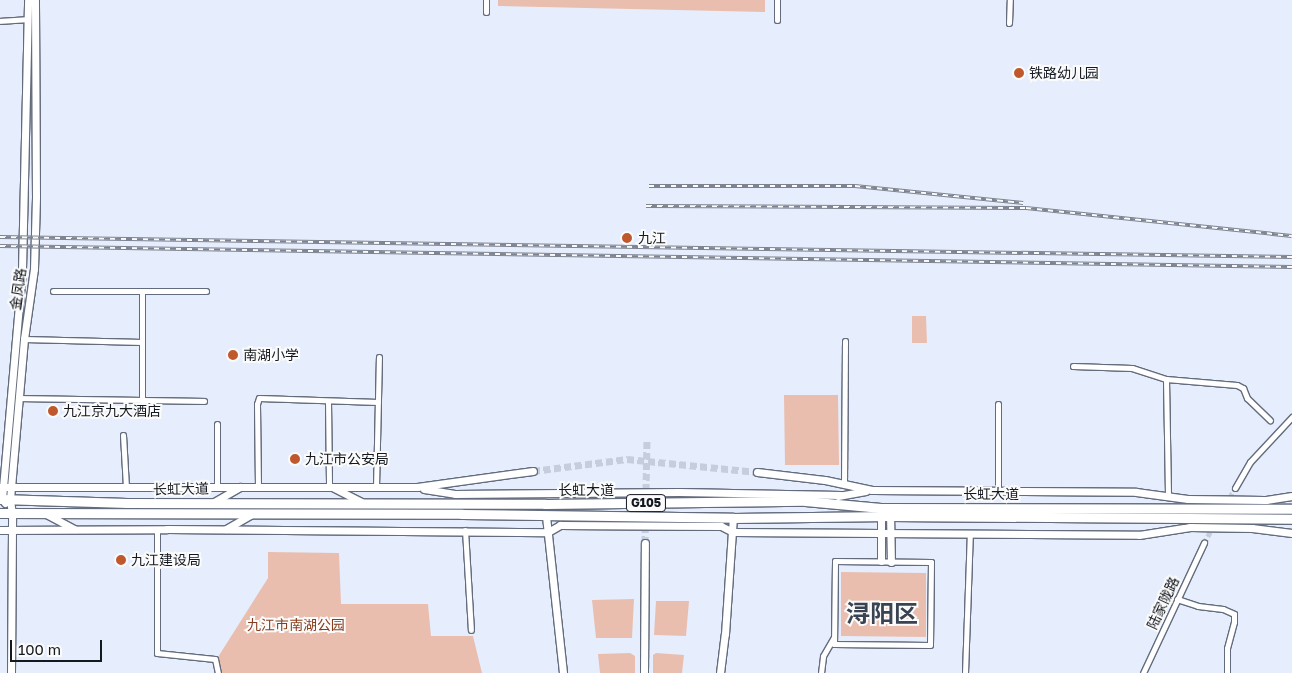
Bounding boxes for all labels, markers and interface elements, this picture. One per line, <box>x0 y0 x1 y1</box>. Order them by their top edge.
place label: 铁路幼儿园 <box>1029 65 1099 81</box>
marker: 铁路幼儿园 <box>1013 67 1025 79</box>
place label: 九江 <box>638 230 666 246</box>
marker: 九江 <box>620 231 634 245</box>
street label: 金凤路 <box>7 267 29 311</box>
place label: 南湖小学 <box>243 347 299 363</box>
marker: 南湖小学 <box>227 349 239 361</box>
place label: 九江京九大酒店 <box>63 403 161 419</box>
marker: 九江京九大酒店 <box>47 405 59 417</box>
place label: 九江市公安局 <box>305 451 389 467</box>
marker: 九江市公安局 <box>289 453 301 465</box>
street label: 长虹大道 <box>153 480 209 498</box>
street label: 长虹大道 <box>558 482 614 498</box>
street label: 长虹大道 <box>963 486 1019 502</box>
road number: G105 <box>625 493 667 512</box>
place label: 九江建设局 <box>131 552 201 568</box>
marker: 九江建设局 <box>115 554 127 566</box>
street label: 陆家陇路 <box>1144 574 1182 632</box>
district label: 浔阳区 <box>846 599 918 627</box>
park label: 九江市南湖公园 <box>247 617 345 633</box>
scale bar <box>12 630 105 662</box>
text: 100 m <box>18 640 61 658</box>

